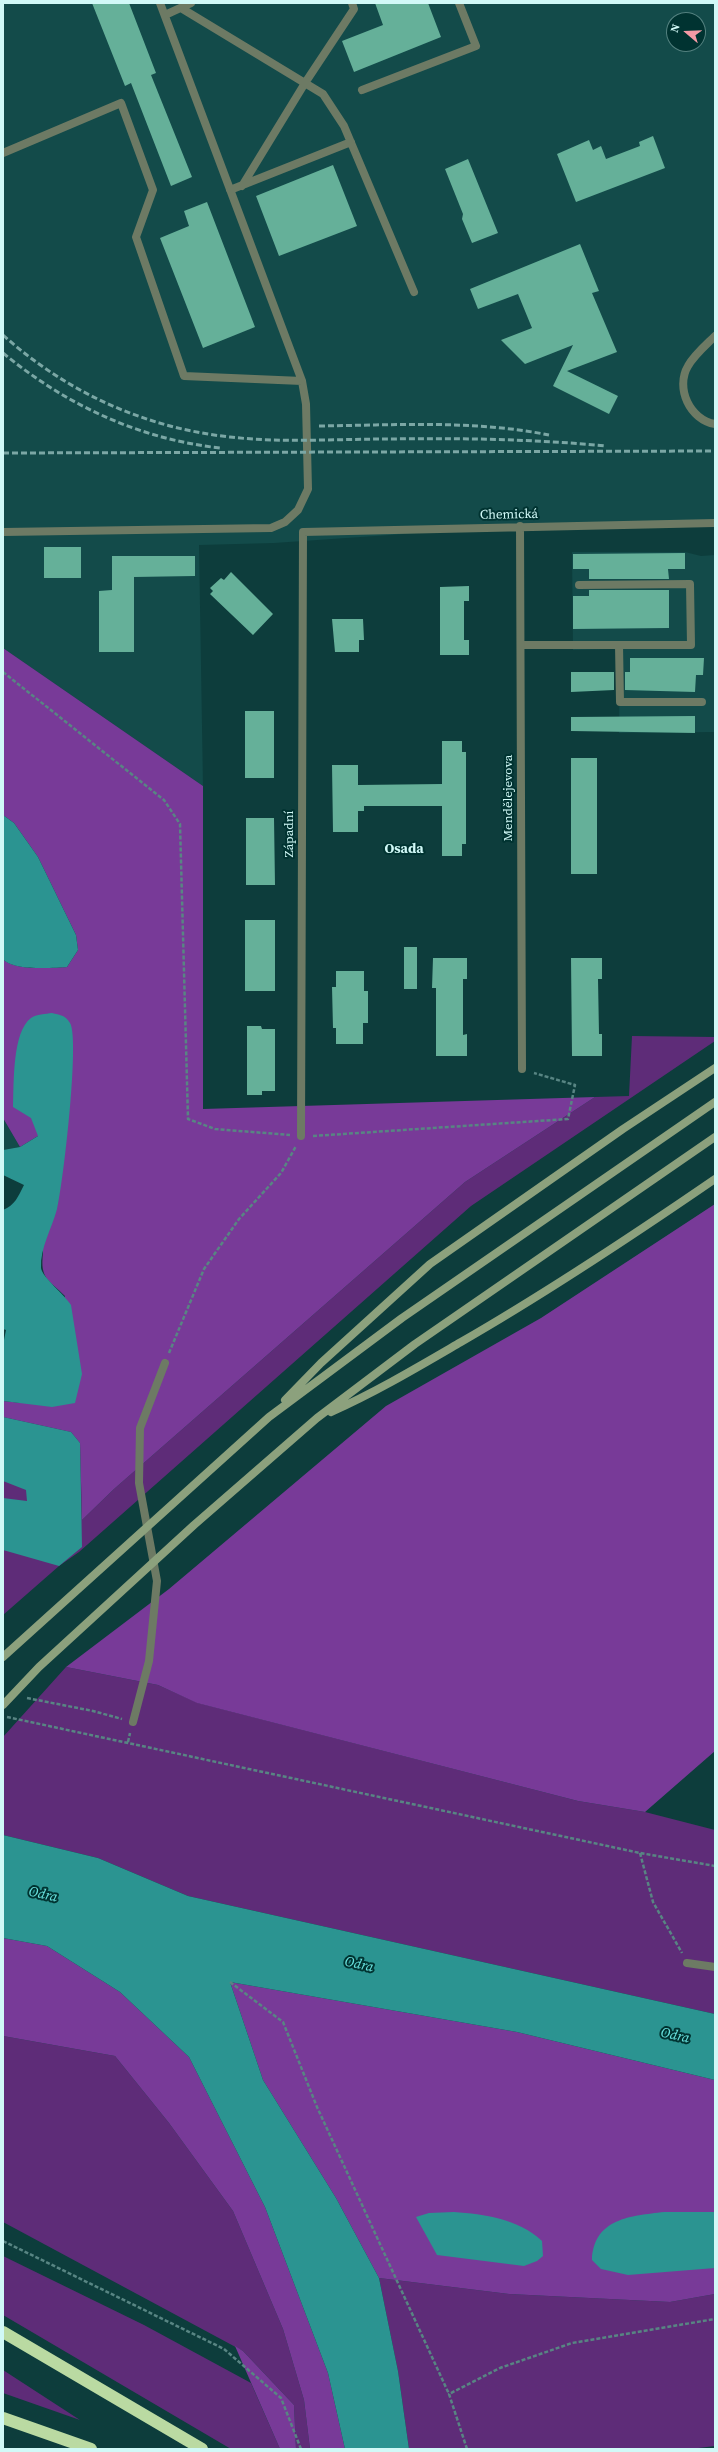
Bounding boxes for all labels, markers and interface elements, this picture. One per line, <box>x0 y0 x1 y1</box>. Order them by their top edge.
north arrow <box>666 12 706 52</box>
text: N <box>667 22 684 34</box>
street label: Chemická <box>480 507 538 523</box>
street label: Mendělejevova <box>501 755 517 841</box>
street label: Západní <box>282 811 298 857</box>
district label: Osada <box>384 841 424 857</box>
water label: Odra <box>27 1884 59 1906</box>
water label: Odra <box>343 1954 375 1976</box>
water label: Odra <box>659 2025 691 2047</box>

